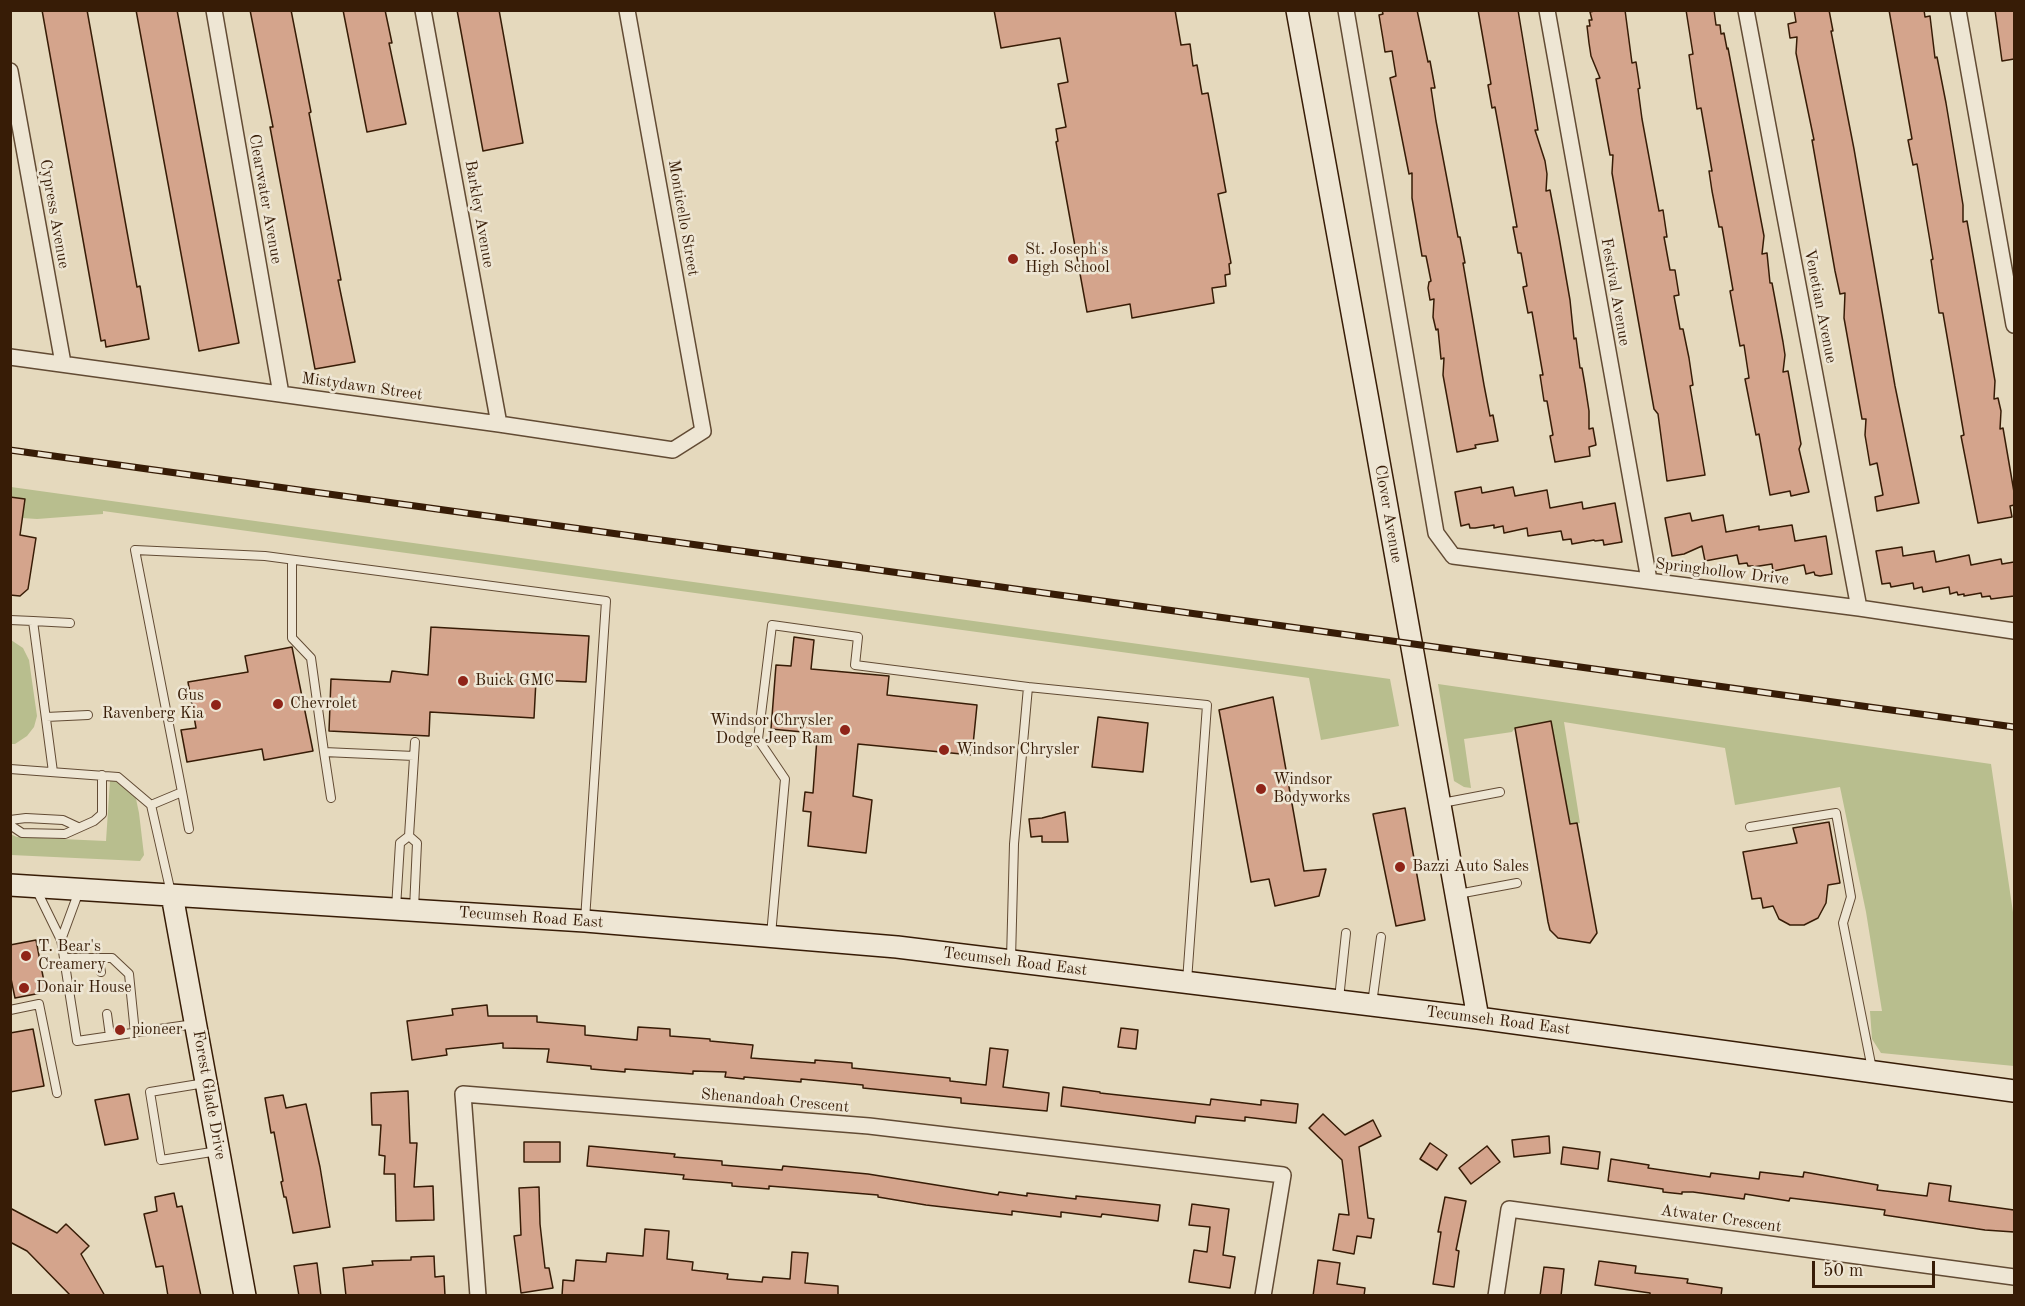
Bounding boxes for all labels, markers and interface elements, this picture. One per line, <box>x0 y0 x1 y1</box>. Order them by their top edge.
street label: Clearwater Avenue <box>244 133 286 265</box>
street label: Cypress Avenue <box>35 158 73 270</box>
street label: Monticello Street <box>663 158 703 278</box>
street label: Barkley Avenue <box>460 159 498 269</box>
street label: Festival Avenue <box>1596 236 1634 348</box>
place label: St. Joseph's High School <box>1025 240 1110 278</box>
street label: Venetian Avenue <box>1800 247 1840 365</box>
marker: St. Joseph's High School <box>1006 252 1020 266</box>
street label: Mistydawn Street <box>300 369 424 405</box>
street label: Clover Avenue <box>1370 463 1406 565</box>
street label: Springhollow Drive <box>1654 554 1790 590</box>
place label: Buick GMC <box>475 671 554 691</box>
marker: Buick GMC <box>456 674 470 688</box>
place label: Gus Ravenberg Kia <box>102 686 204 724</box>
place label: Chevrolet <box>290 694 357 714</box>
marker: Chevrolet <box>271 697 285 711</box>
marker: Gus Ravenberg Kia <box>209 698 223 712</box>
place label: Windsor Chrysler Dodge Jeep Ram <box>710 711 833 749</box>
marker: Windsor Chrysler Dodge Jeep Ram <box>838 723 852 737</box>
place label: Windsor Chrysler <box>956 740 1079 760</box>
marker: Windsor Chrysler <box>937 743 951 757</box>
place label: Windsor Bodyworks <box>1273 770 1350 808</box>
marker: Windsor Bodyworks <box>1254 782 1268 796</box>
place label: Bazzi Auto Sales <box>1412 857 1529 877</box>
marker: Bazzi Auto Sales <box>1393 860 1407 874</box>
street label: Tecumseh Road East <box>458 903 604 933</box>
place label: T. Bear's Creamery <box>38 937 106 975</box>
street label: Tecumseh Road East <box>942 944 1088 980</box>
marker: T. Bear's Creamery <box>19 949 33 963</box>
place label: Donair House <box>36 978 132 998</box>
marker: Donair House <box>17 981 31 995</box>
street label: Tecumseh Road East <box>1425 1003 1571 1039</box>
place label: pioneer <box>132 1020 182 1040</box>
marker: pioneer <box>113 1023 127 1037</box>
street label: Forest Glade Drive <box>188 1029 230 1161</box>
street label: Shenandoah Crescent <box>700 1085 850 1117</box>
street label: Atwater Crescent <box>1659 1201 1783 1237</box>
scale bar <box>1815 1249 1938 1287</box>
text: 50 m <box>1823 1262 1863 1280</box>

